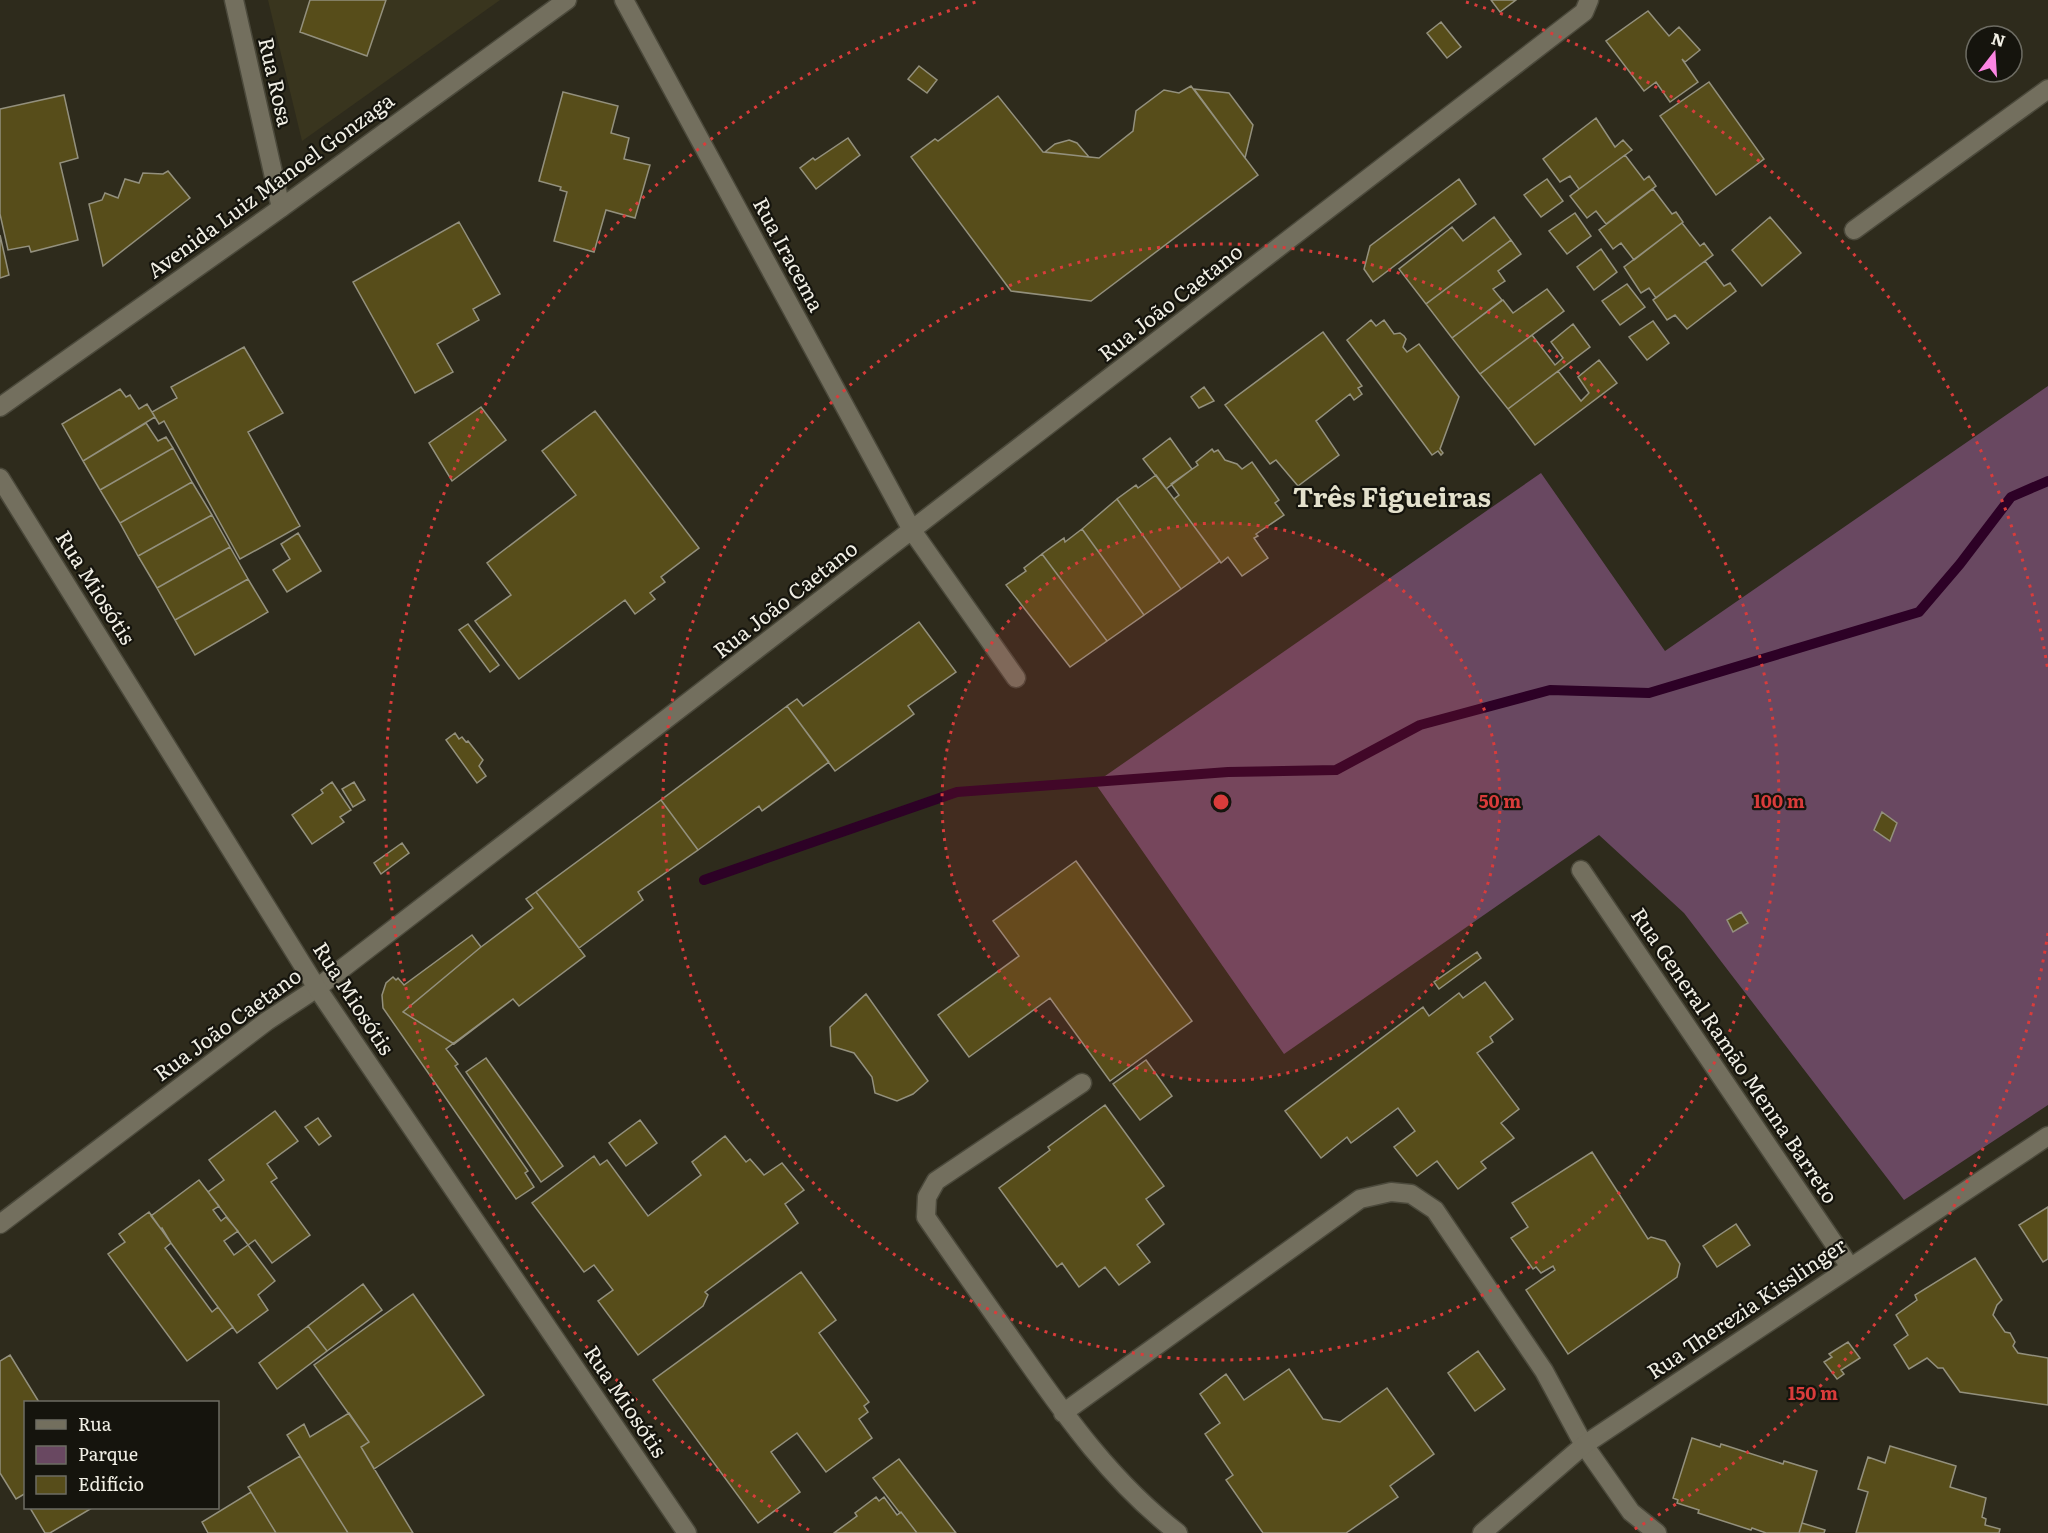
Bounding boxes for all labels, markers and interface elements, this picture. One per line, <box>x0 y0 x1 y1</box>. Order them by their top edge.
north arrow <box>1964 24 2024 84</box>
text: N <box>1989 25 2009 52</box>
street label: Rua Rosa <box>252 34 303 130</box>
street label: Avenida Luiz Manoel Gonzaga <box>140 83 400 284</box>
street label: Rua Iracema <box>747 191 834 317</box>
street label: Rua João Caetano <box>1091 235 1248 367</box>
district label: Três Figueiras <box>1293 475 1491 515</box>
street label: Rua Miosótis <box>50 524 145 650</box>
street label: Rua João Caetano <box>706 532 863 664</box>
text: 50 m <box>1479 787 1521 814</box>
text: 100 m <box>1753 787 1805 814</box>
centre of rings <box>1211 792 1231 812</box>
street label: Rua General Ramão Menna Barreto <box>1625 900 1847 1209</box>
street label: Rua Miosótis <box>307 935 403 1060</box>
street label: Rua João Caetano <box>146 959 307 1087</box>
street label: Rua Therezia Kisslinger <box>1640 1228 1852 1385</box>
street label: Rua Miosótis <box>578 1338 676 1463</box>
text: 150 m <box>1788 1379 1838 1406</box>
legend <box>24 1401 219 1509</box>
text: Rua <box>78 1410 112 1437</box>
text: Parque <box>78 1440 138 1467</box>
text: Edifício <box>78 1470 144 1497</box>

